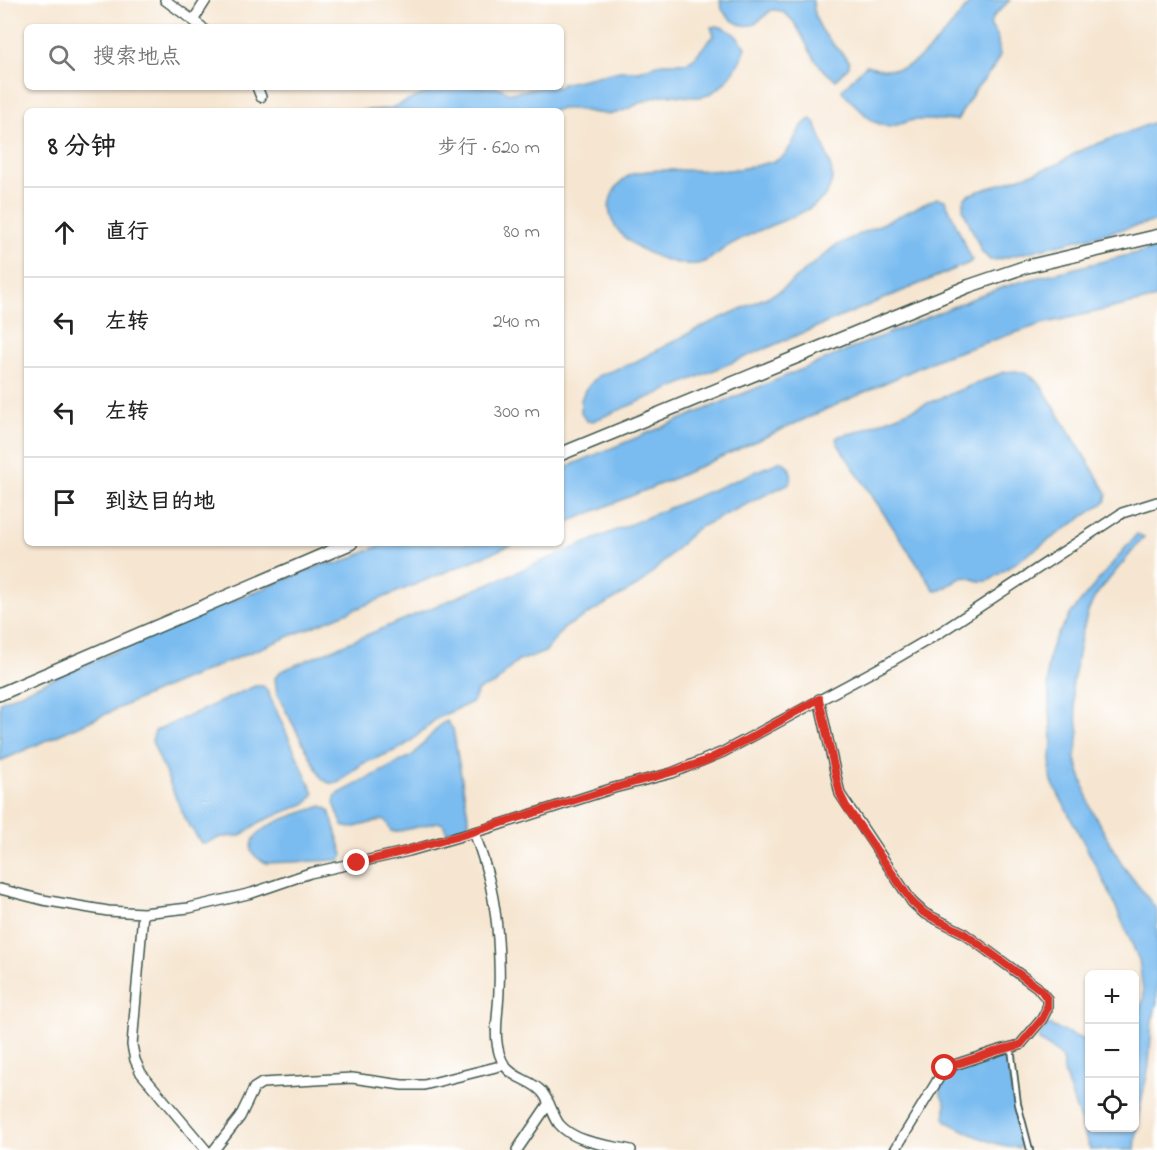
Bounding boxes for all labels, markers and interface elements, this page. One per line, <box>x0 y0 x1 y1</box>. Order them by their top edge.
search box <box>24 24 564 90</box>
icon: search <box>45 41 78 74</box>
text: 搜索地点 <box>93 42 181 74</box>
text: 8 分钟 <box>48 129 116 167</box>
text: 步行 · 620 m <box>438 134 540 163</box>
icon: ahead <box>48 216 81 249</box>
text: 直行 <box>105 217 149 249</box>
text: 80 m <box>503 218 540 247</box>
icon: left <box>48 306 81 339</box>
text: 左转 <box>105 307 149 339</box>
text: 240 m <box>493 308 540 337</box>
icon: left <box>48 396 81 429</box>
text: 左转 <box>105 397 149 429</box>
text: 300 m <box>494 398 540 427</box>
icon: arrive <box>48 486 81 519</box>
text: 到达目的地 <box>105 487 215 519</box>
route end <box>343 849 369 875</box>
map controls <box>1085 970 1139 1132</box>
button: + <box>1085 970 1139 1024</box>
button: − <box>1085 1024 1139 1078</box>
route start <box>931 1054 957 1080</box>
button: locate <box>1085 1078 1139 1132</box>

